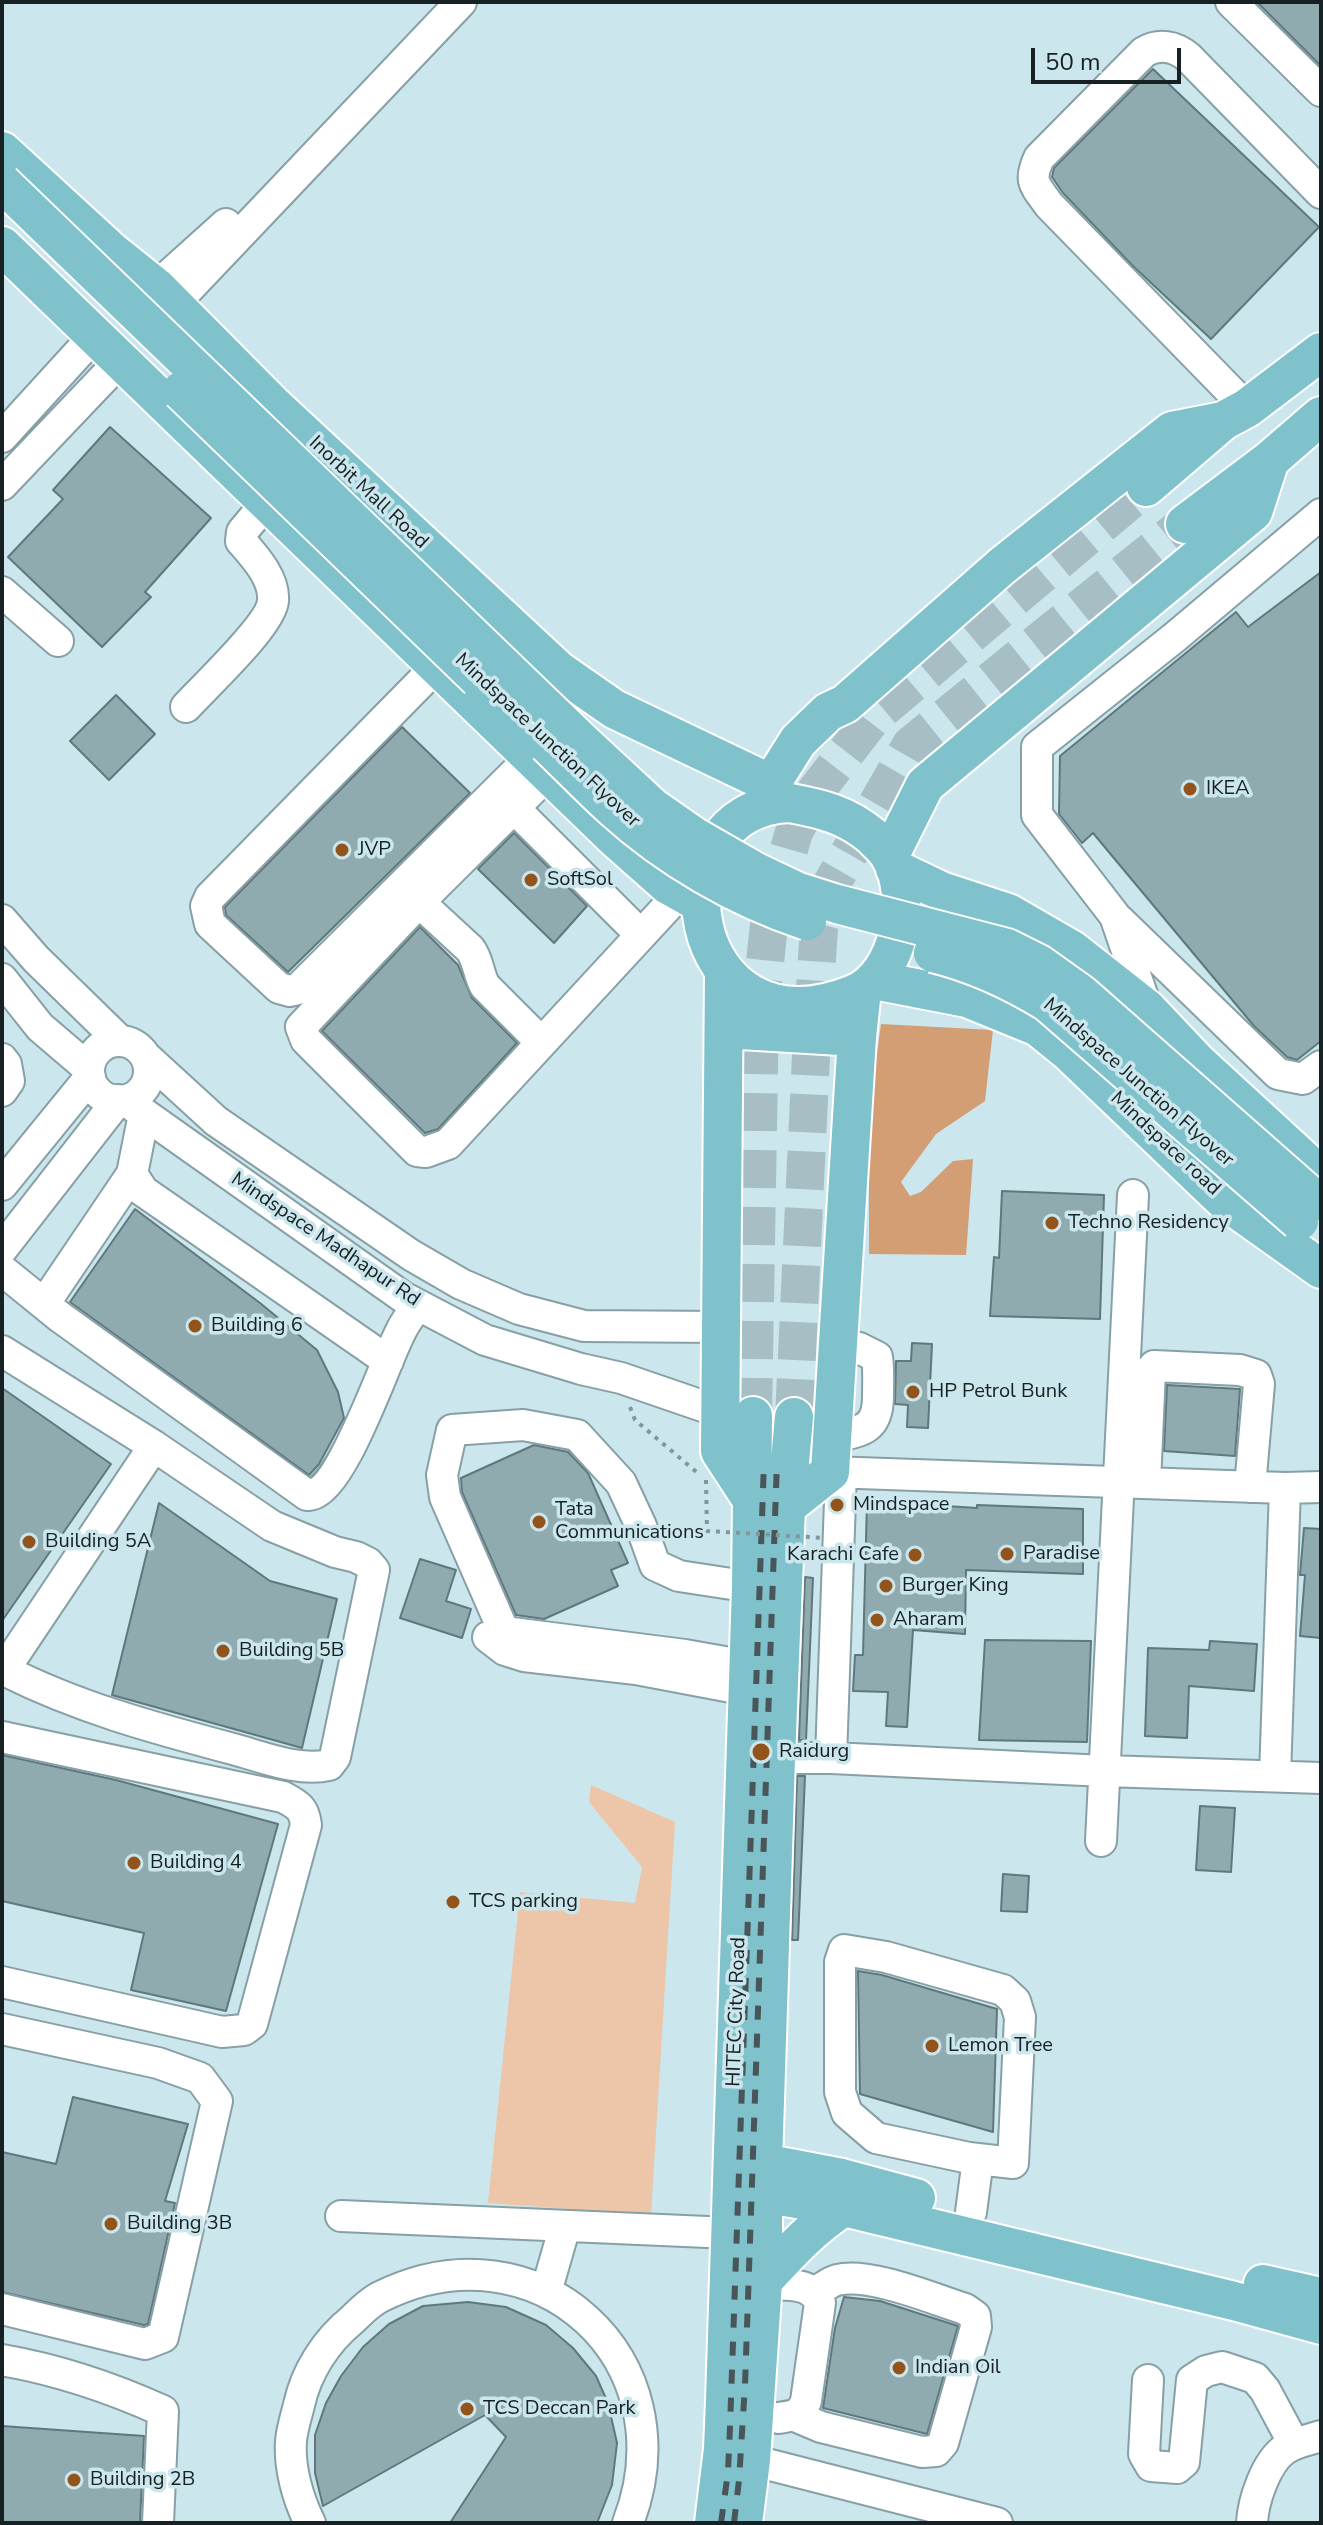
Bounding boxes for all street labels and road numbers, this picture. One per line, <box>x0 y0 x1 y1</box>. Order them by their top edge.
street label: Inorbit Mall Road <box>303 432 433 554</box>
street label: Mindspace Junction Flyover <box>449 649 645 833</box>
street label: Mindspace Junction Flyover <box>1038 994 1238 1172</box>
street label: Mindspace road <box>1105 1087 1225 1201</box>
street label: Mindspace Madhapur Rd <box>226 1168 424 1312</box>
street label: HITEC City Road <box>722 1937 752 2087</box>

